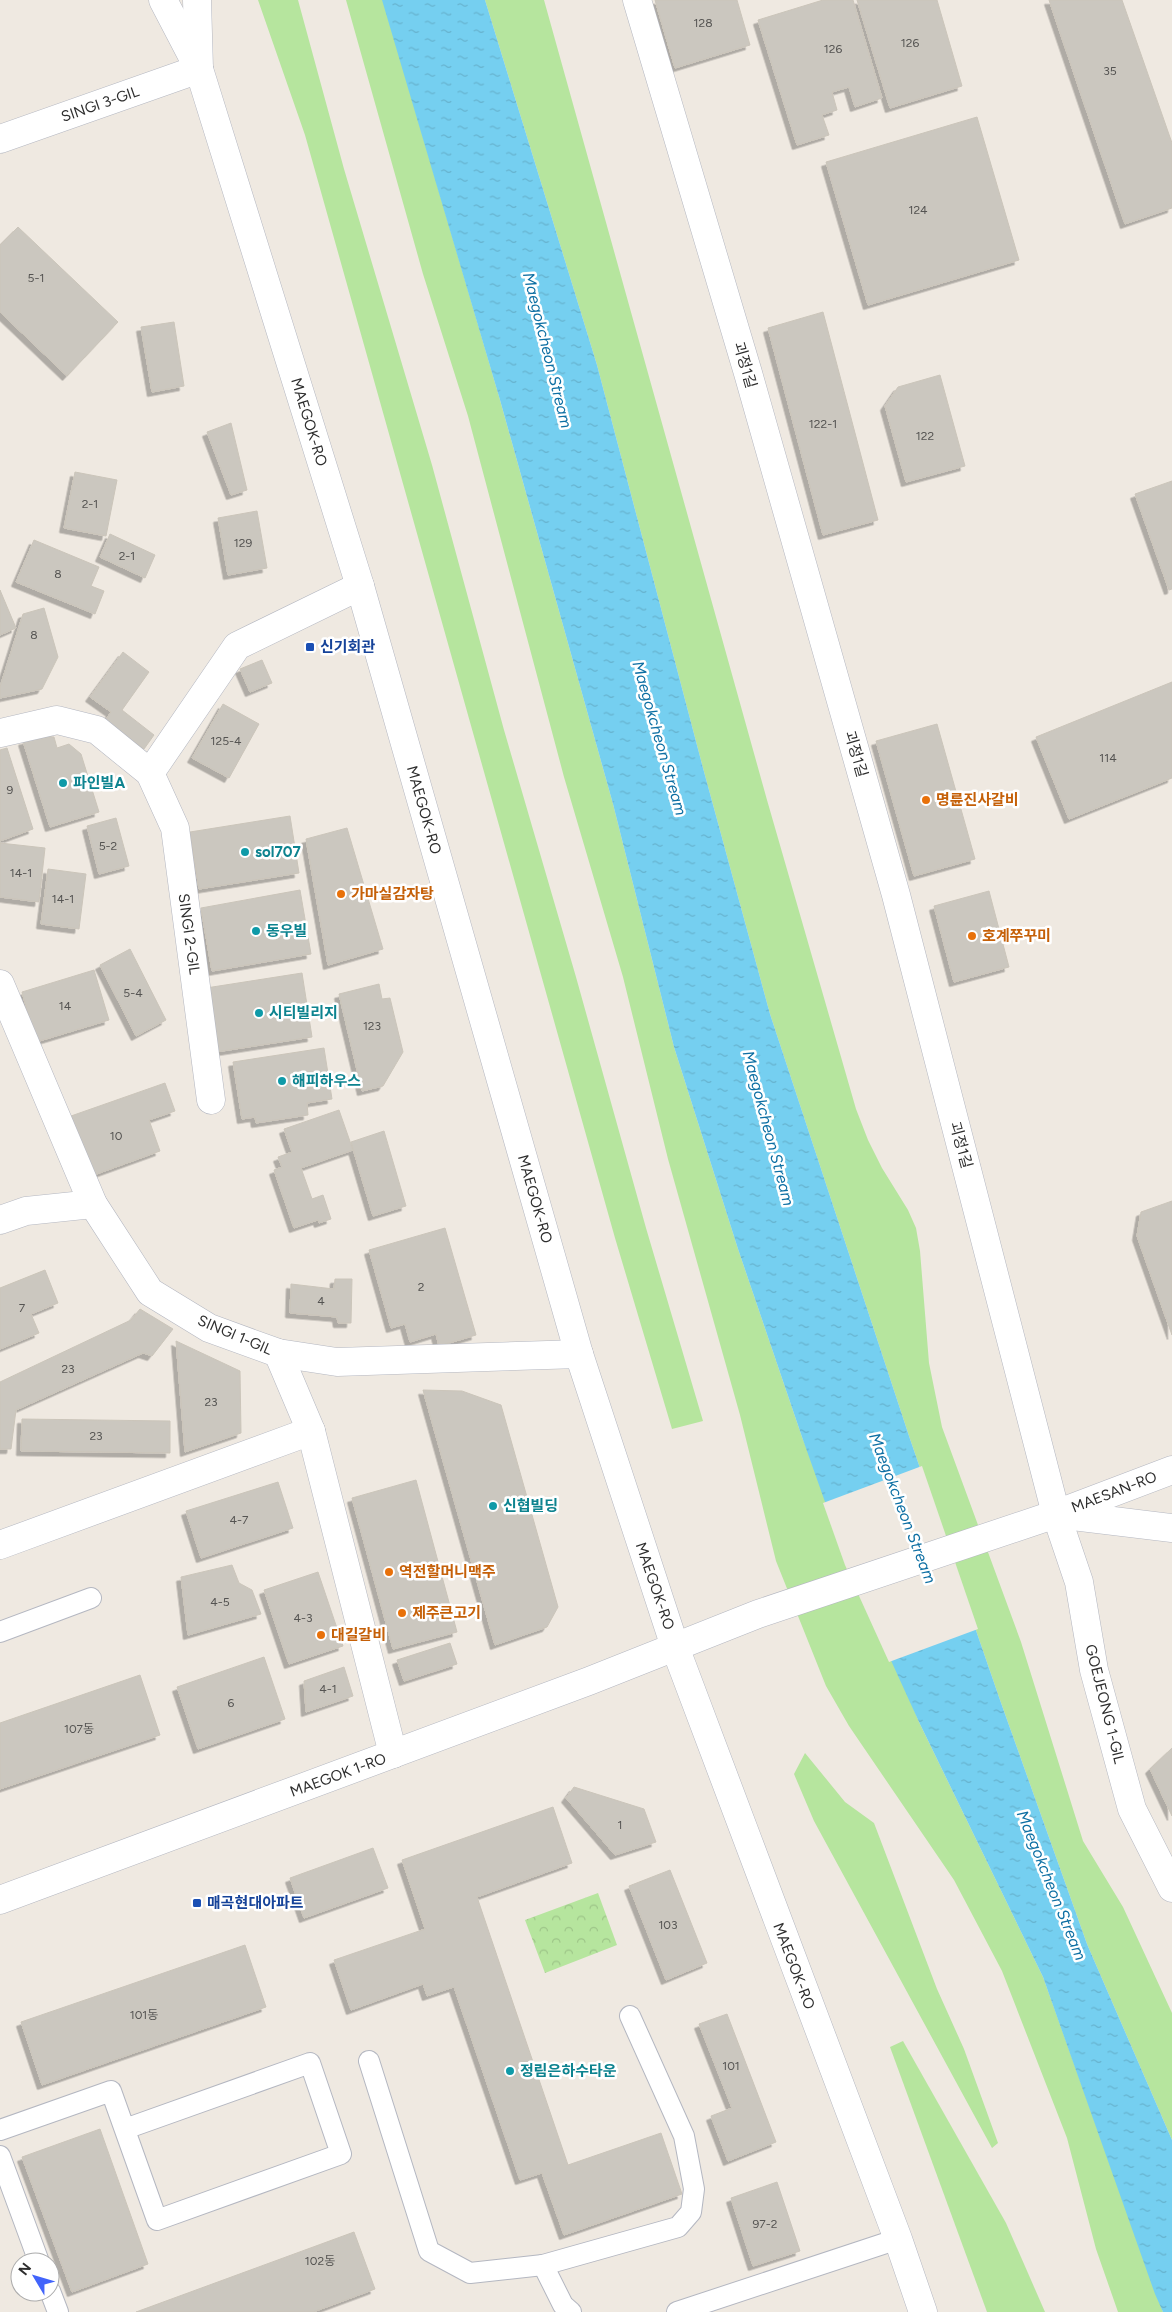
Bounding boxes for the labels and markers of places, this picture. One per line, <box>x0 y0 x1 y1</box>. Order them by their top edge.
place label: 신기회관 <box>320 638 375 656</box>
marker: 신기회관 <box>304 641 316 653</box>
place label: 파인빌A <box>73 774 125 792</box>
marker: 파인빌A <box>57 777 69 789</box>
place label: 명륜진사갈비 <box>936 791 1019 809</box>
marker: 명륜진사갈비 <box>920 794 932 806</box>
place label: sol707 <box>255 843 301 861</box>
marker: sol707 <box>239 846 251 858</box>
place label: 가마실감자탕 <box>351 885 434 903</box>
marker: 가마실감자탕 <box>335 888 347 900</box>
place label: 동우빌 <box>266 922 307 940</box>
marker: 동우빌 <box>250 925 262 937</box>
place label: 호계쭈꾸미 <box>982 927 1051 945</box>
marker: 호계쭈꾸미 <box>966 930 978 942</box>
place label: 시티빌리지 <box>269 1004 338 1022</box>
marker: 시티빌리지 <box>253 1007 265 1019</box>
place label: 해피하우스 <box>292 1072 361 1090</box>
marker: 해피하우스 <box>276 1075 288 1087</box>
place label: 신협빌딩 <box>503 1497 558 1515</box>
marker: 신협빌딩 <box>487 1500 499 1512</box>
place label: 역전할머니맥주 <box>399 1563 496 1581</box>
marker: 역전할머니맥주 <box>383 1566 395 1578</box>
place label: 제주큰고기 <box>412 1604 481 1622</box>
marker: 제주큰고기 <box>396 1607 408 1619</box>
place label: 대길갈비 <box>331 1626 386 1644</box>
marker: 대길갈비 <box>315 1629 327 1641</box>
place label: 매곡현대아파트 <box>207 1894 304 1912</box>
marker: 매곡현대아파트 <box>191 1897 203 1909</box>
place label: 정림은하수타운 <box>520 2062 617 2080</box>
marker: 정림은하수타운 <box>504 2065 516 2077</box>

